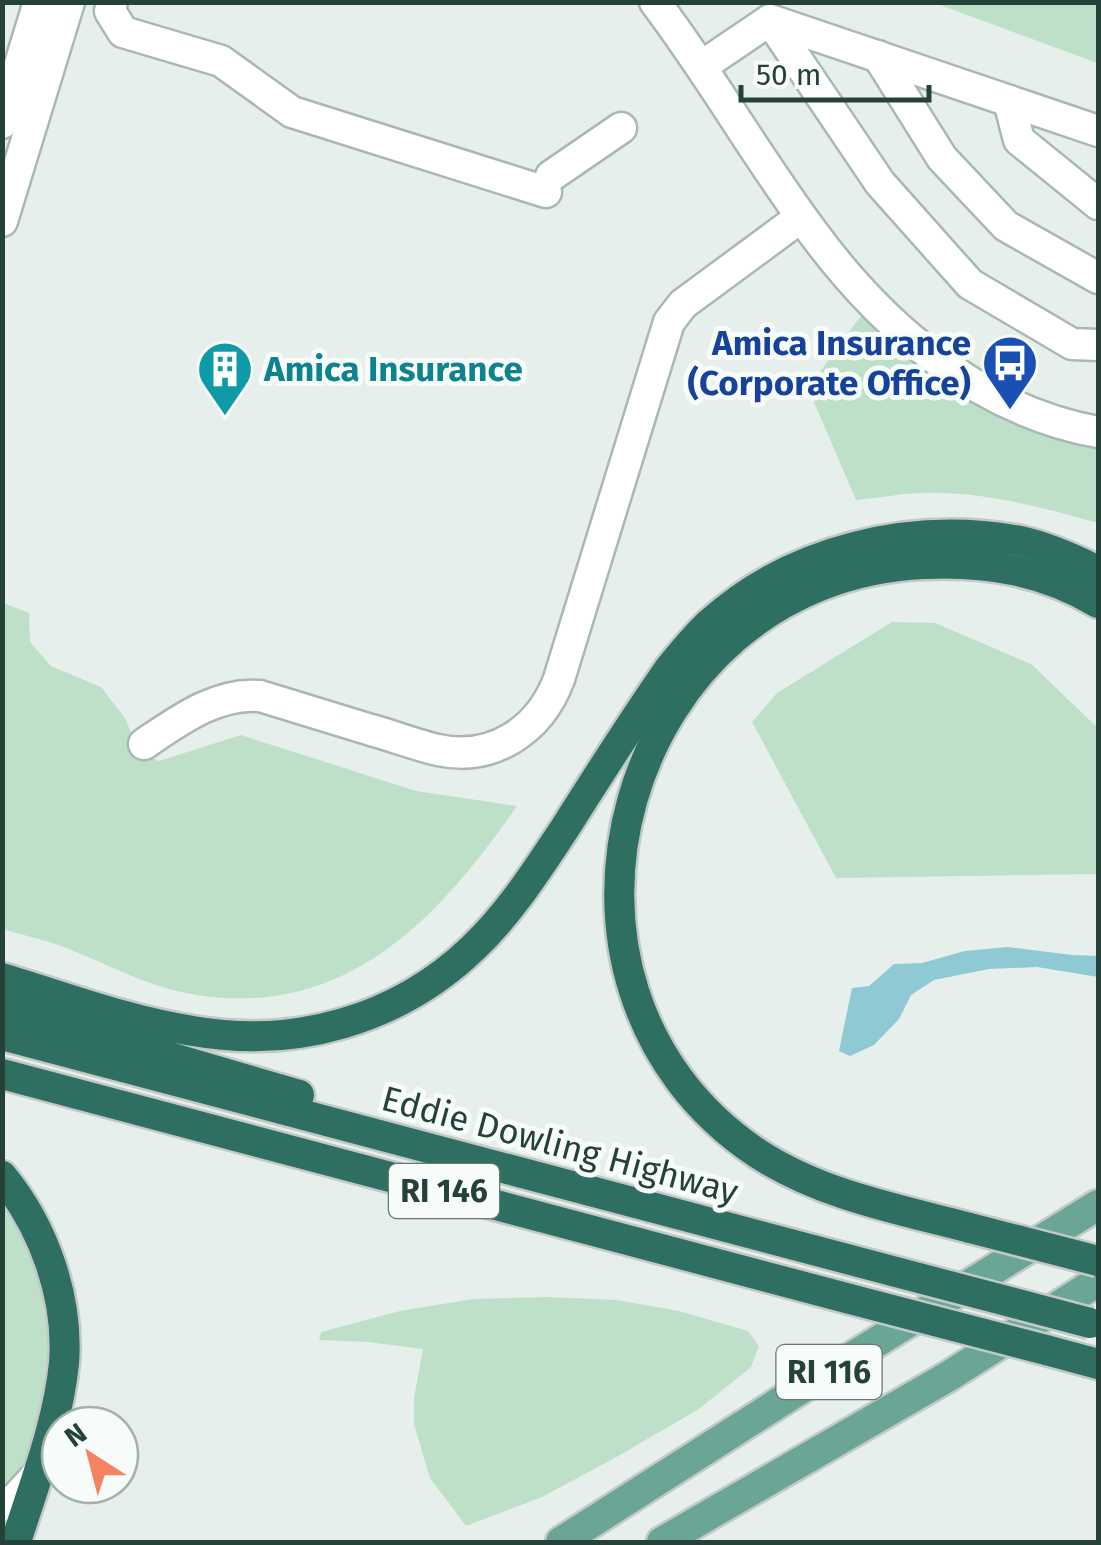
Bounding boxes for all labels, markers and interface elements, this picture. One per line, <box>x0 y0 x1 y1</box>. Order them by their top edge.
scale bar <box>741 40 928 102</box>
text: 50 m <box>756 57 821 93</box>
place label: Amica Insurance (Corporate Office) <box>688 322 971 404</box>
bus stop icon: Amica Insurance (Corporate Office) <box>980 333 1040 412</box>
building icon: Amica Insurance <box>195 339 255 418</box>
place label: Amica Insurance <box>263 348 523 390</box>
street label: Eddie Dowling Highway <box>377 1077 743 1213</box>
road number: RI 146 <box>389 1164 499 1218</box>
road number: RI 116 <box>776 1345 882 1399</box>
north arrow <box>40 1405 140 1505</box>
text: N <box>58 1416 93 1454</box>

